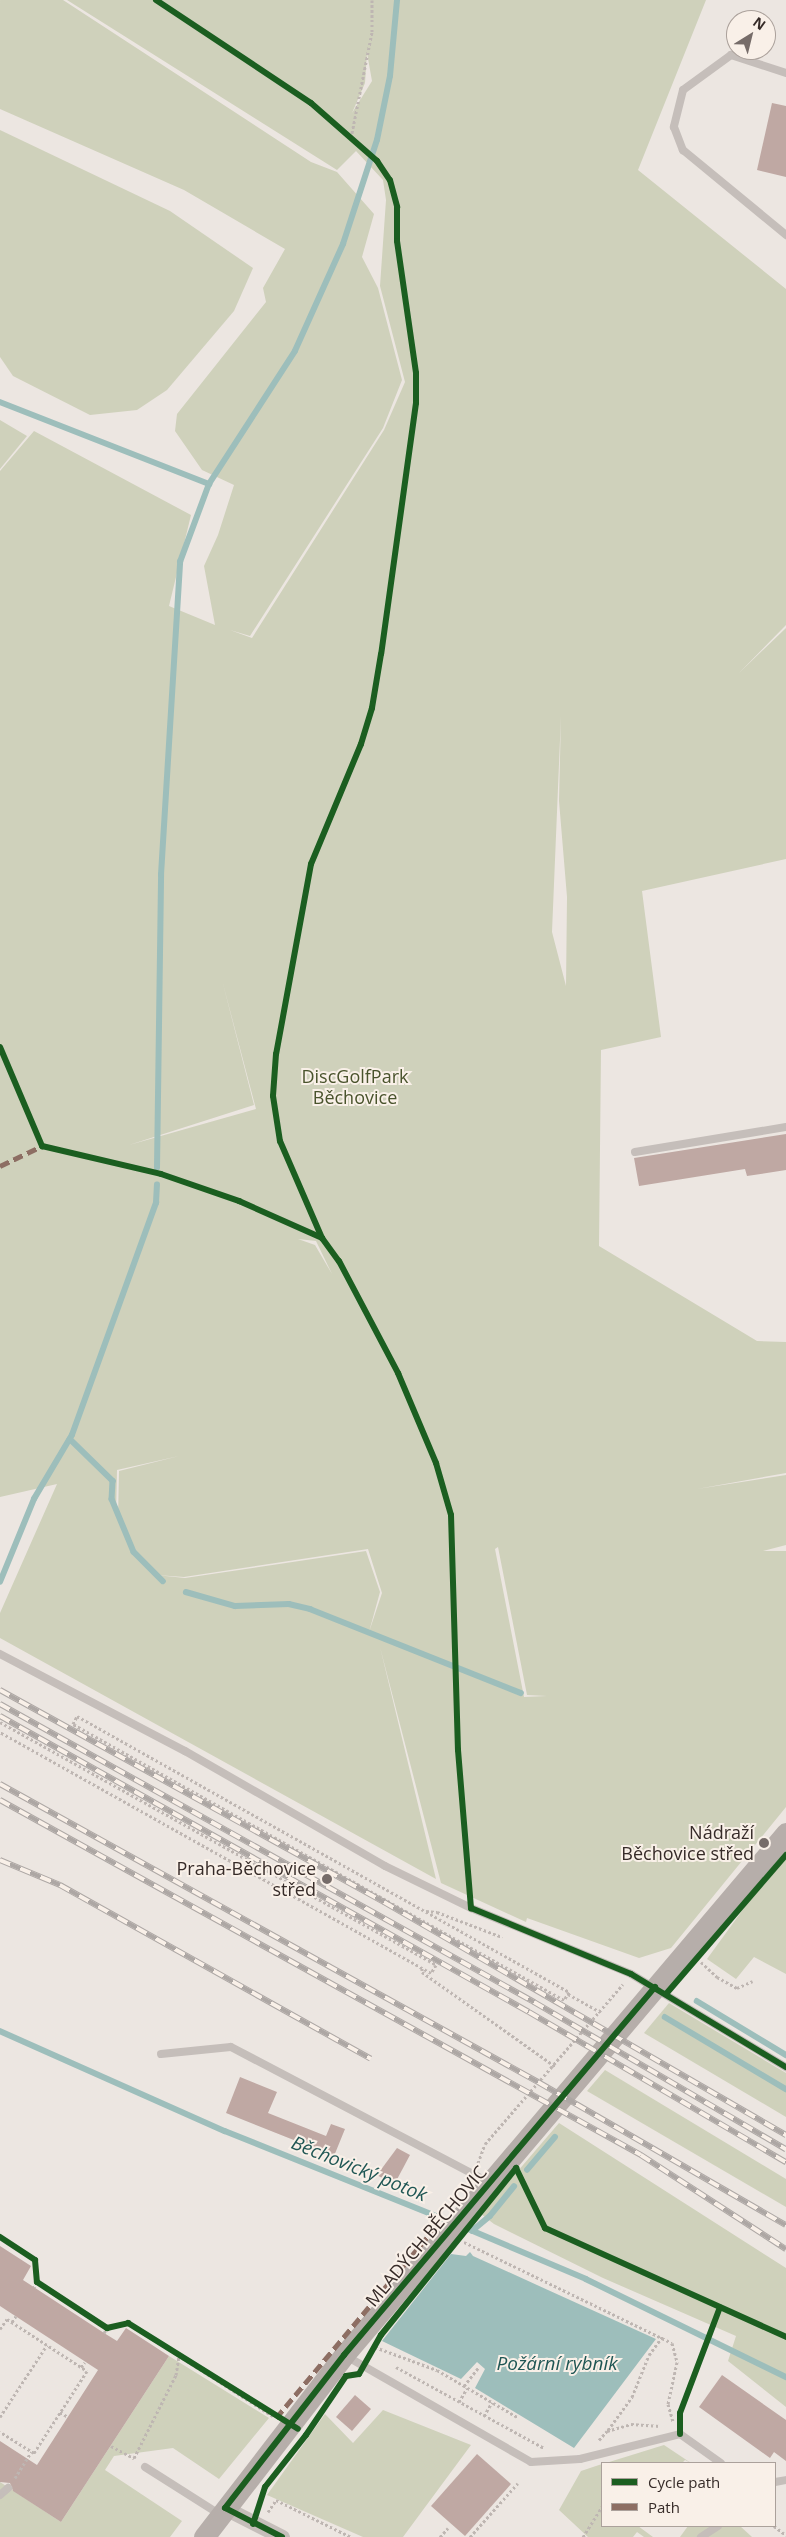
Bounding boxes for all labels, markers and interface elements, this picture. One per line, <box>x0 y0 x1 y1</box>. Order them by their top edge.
north arrow <box>726 10 776 60</box>
text: N <box>749 12 770 34</box>
park label: DiscGolfPark Běchovice <box>302 1066 408 1108</box>
place label: Nádraží Běchovice střed <box>621 1822 754 1865</box>
marker: Nádraží Běchovice střed <box>758 1837 770 1849</box>
place label: Praha-Běchovice střed <box>176 1858 316 1900</box>
marker: Praha-Běchovice střed <box>320 1872 334 1886</box>
water label: Běchovický potok <box>288 2131 430 2207</box>
street label: MLADÝCH BĚCHOVIC <box>361 2161 491 2311</box>
water label: Požární rybník <box>496 2353 618 2375</box>
legend <box>601 2462 776 2527</box>
text: Cycle path <box>648 2472 720 2492</box>
text: Path <box>648 2497 680 2517</box>

